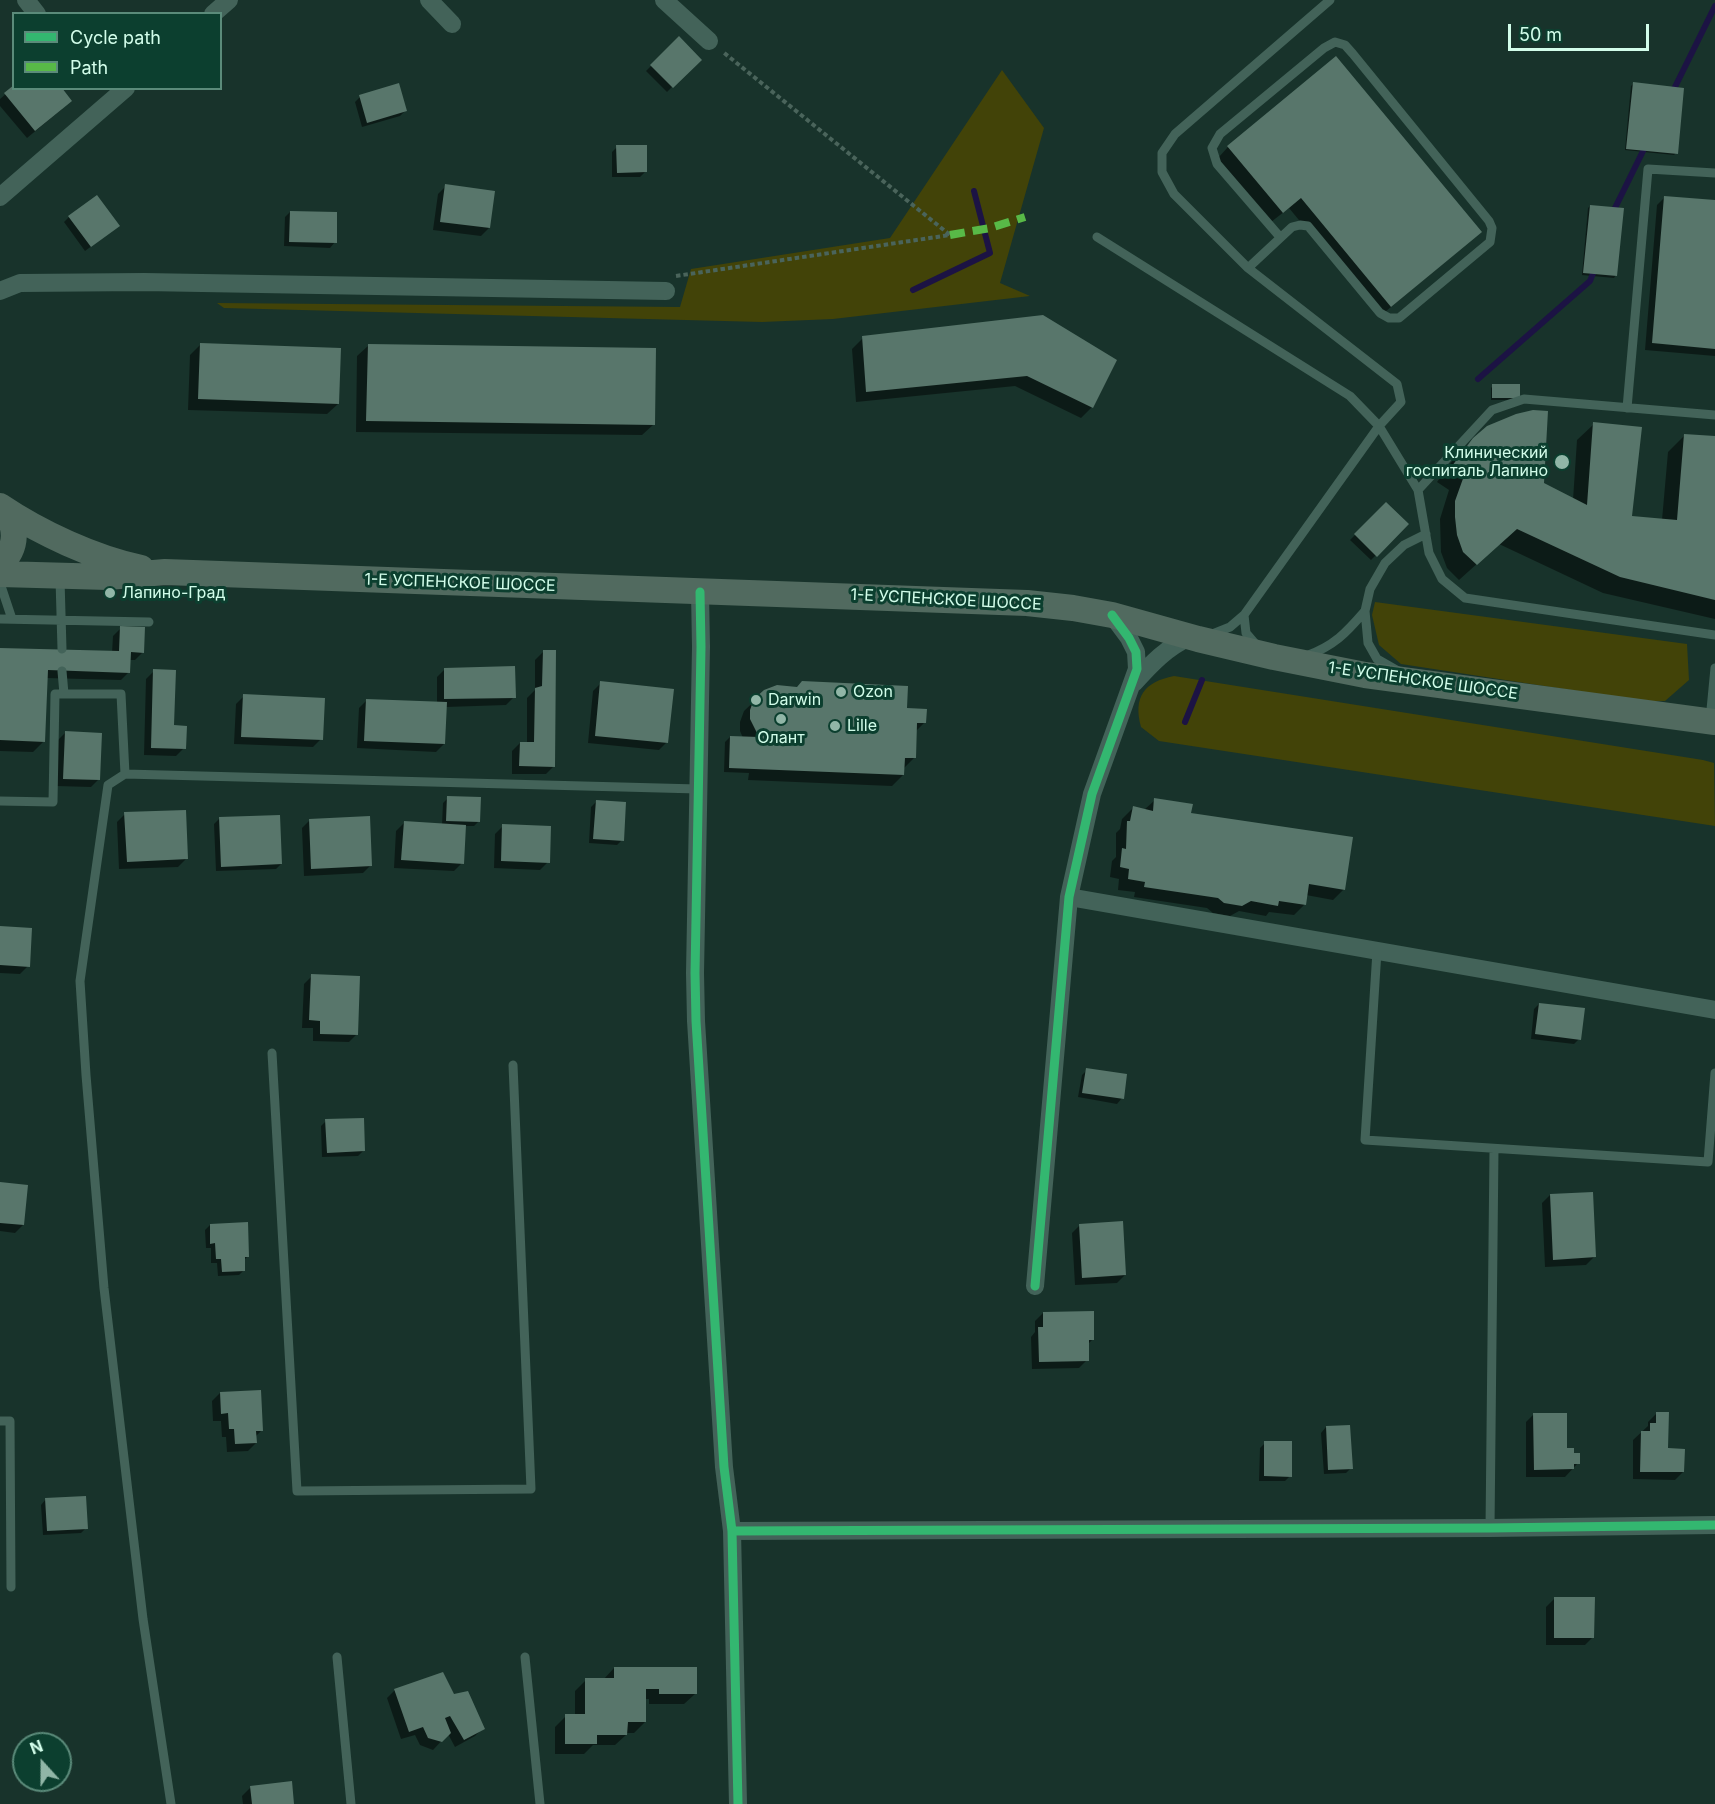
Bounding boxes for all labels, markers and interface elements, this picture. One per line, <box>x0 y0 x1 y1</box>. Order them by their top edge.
legend <box>12 12 222 90</box>
scale bar <box>1511 12 1652 50</box>
text: 50 m <box>1519 24 1562 45</box>
text: Cycle path <box>70 27 161 48</box>
text: Path <box>70 57 108 78</box>
place label: Клинический госпиталь Лапино <box>1406 443 1548 481</box>
marker: Клинический госпиталь Лапино <box>1553 453 1571 471</box>
street label: 1-Е УСПЕНСКОЕ ШОССЕ <box>364 570 556 596</box>
place label: Лапино-Град <box>122 583 226 603</box>
street label: 1-Е УСПЕНСКОЕ ШОССЕ <box>850 585 1042 615</box>
marker: Лапино-Град <box>103 586 117 600</box>
street label: 1-Е УСПЕНСКОЕ ШОССЕ <box>1327 658 1519 704</box>
place label: Ozon <box>853 682 893 702</box>
marker: Ozon <box>834 685 848 699</box>
place label: Darwin <box>768 690 821 710</box>
marker: Darwin <box>749 693 763 707</box>
marker: Олант <box>774 712 788 726</box>
place label: Lille <box>847 716 877 736</box>
marker: Lille <box>828 719 842 733</box>
place label: Олант <box>757 728 805 748</box>
north arrow <box>12 1732 72 1792</box>
text: N <box>27 1736 46 1759</box>

